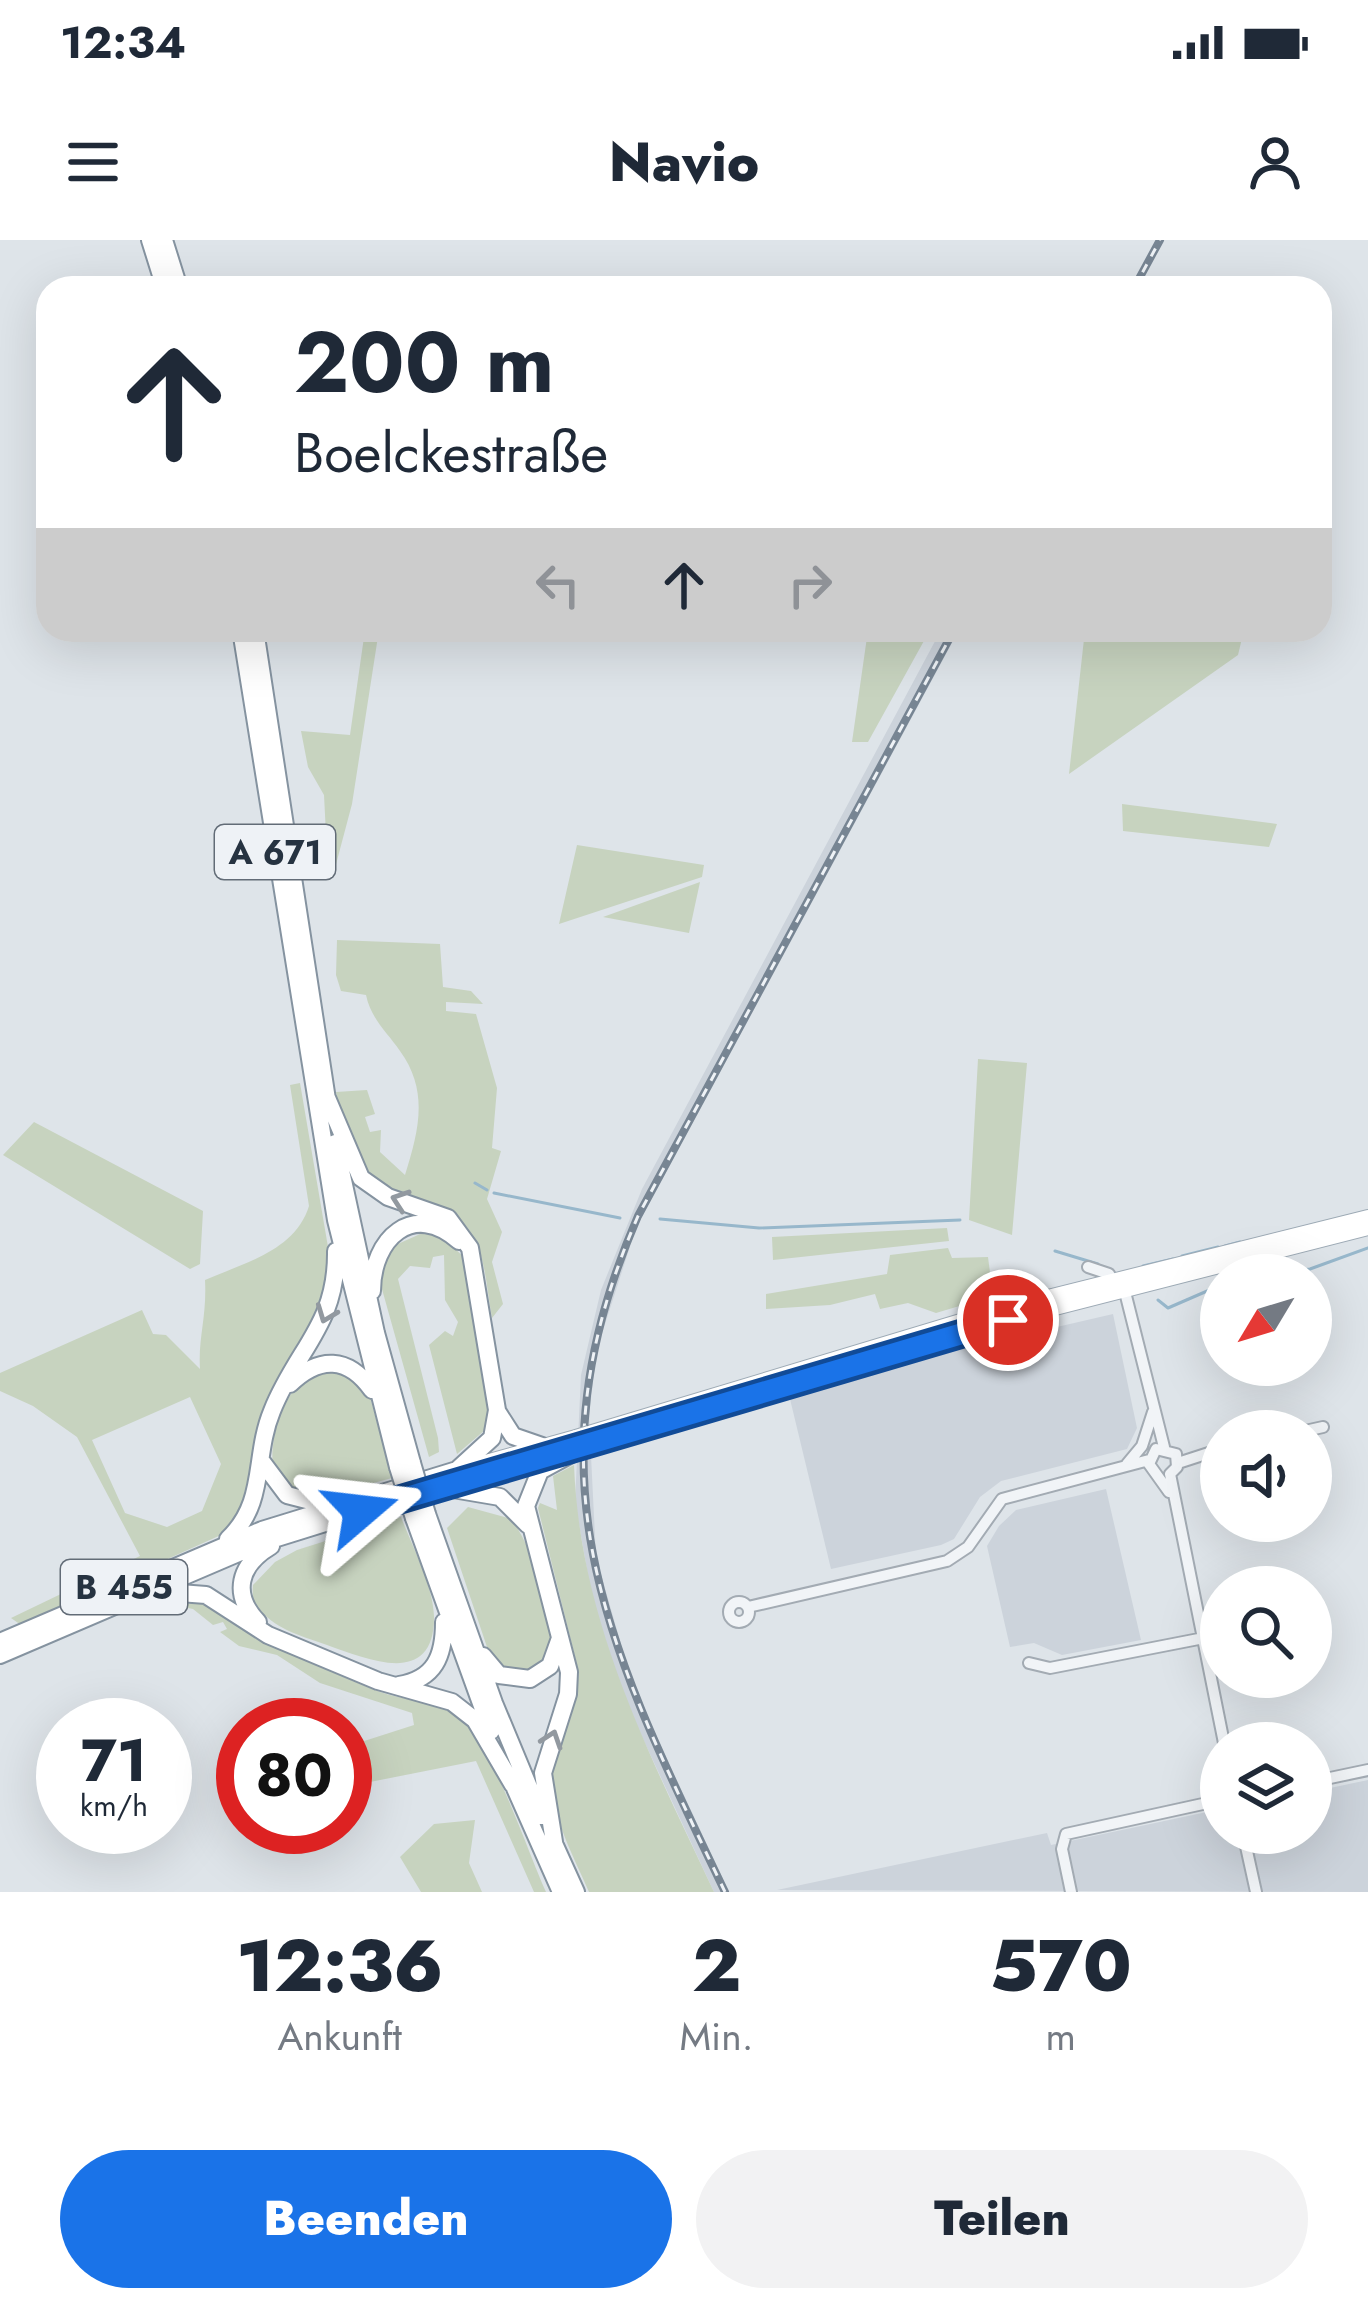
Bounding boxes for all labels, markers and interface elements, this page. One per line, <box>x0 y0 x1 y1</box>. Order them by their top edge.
text: 12:34 <box>60 10 186 75</box>
text: Navio <box>609 123 759 201</box>
icon: menu <box>60 129 126 195</box>
icon: person <box>1242 129 1308 195</box>
text: 200 m <box>294 302 554 424</box>
icon: ahead <box>96 324 252 480</box>
text: Boelckestraße <box>294 414 608 492</box>
icon: left <box>525 552 591 618</box>
icon: ahead <box>651 552 717 618</box>
icon: right <box>777 552 843 618</box>
road number: A 671 <box>215 825 335 879</box>
one-way arrow <box>390 1189 411 1214</box>
north arrow <box>1200 1254 1332 1386</box>
map controls <box>1200 1254 1332 1854</box>
pin <box>957 1269 1059 1371</box>
icon: arrive <box>975 1287 1041 1353</box>
one-way arrow <box>316 1302 340 1323</box>
button: sound <box>1200 1410 1332 1542</box>
position arrow <box>298 1448 424 1574</box>
road number: B 455 <box>61 1560 187 1614</box>
button: search <box>1200 1566 1332 1698</box>
speed limit sign: 80 <box>216 1698 372 1854</box>
text: 71 <box>81 1717 147 1804</box>
button: layers <box>1200 1722 1332 1854</box>
one-way arrow <box>538 1729 563 1750</box>
text: km/h <box>80 1784 148 1827</box>
text: 12:36 <box>236 1914 443 2018</box>
text: 2 <box>692 1914 741 2018</box>
text: 570 <box>990 1914 1132 2018</box>
text: Ankunft <box>278 2008 402 2065</box>
text: Min. <box>680 2008 753 2065</box>
text: m <box>1045 2008 1076 2065</box>
button: Beenden <box>60 2150 672 2288</box>
button: Teilen <box>696 2150 1308 2288</box>

